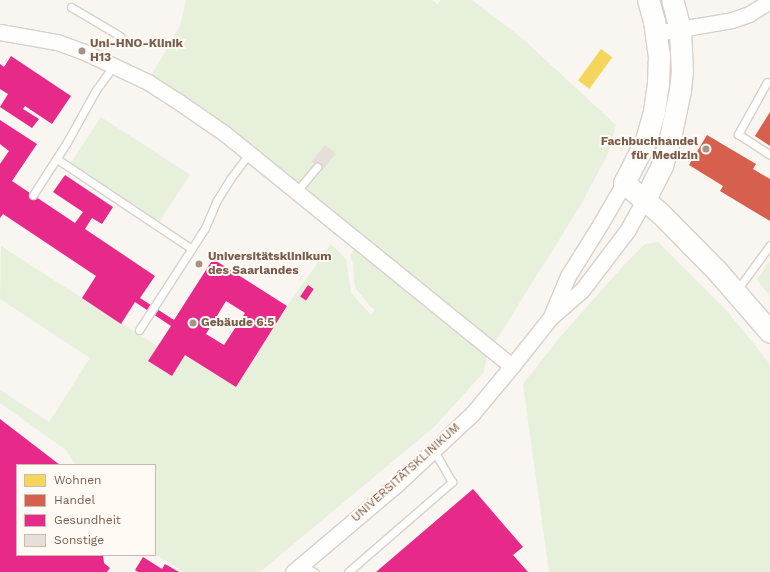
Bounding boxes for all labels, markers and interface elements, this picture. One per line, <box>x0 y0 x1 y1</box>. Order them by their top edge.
place label: Uni-HNO-Klinik H13 <box>90 37 183 65</box>
marker: Uni-HNO-Klinik H13 <box>77 46 87 56</box>
place label: Fachbuchhandel für Medizin <box>601 135 698 163</box>
marker: Fachbuchhandel für Medizin <box>701 144 711 154</box>
place label: Universitätsklinikum des Saarlandes <box>208 250 332 278</box>
marker: Universitätsklinikum des Saarlandes <box>193 258 205 270</box>
place label: Gebäude 6.5 <box>201 316 274 330</box>
marker: Gebäude 6.5 <box>188 318 198 328</box>
street label: UNIVERSITÄTSKLINIKUM <box>349 421 463 525</box>
legend <box>16 464 156 556</box>
text: Wohnen <box>54 473 102 487</box>
text: Handel <box>54 493 95 507</box>
text: Gesundheit <box>54 513 121 527</box>
text: Sonstige <box>54 533 104 547</box>

